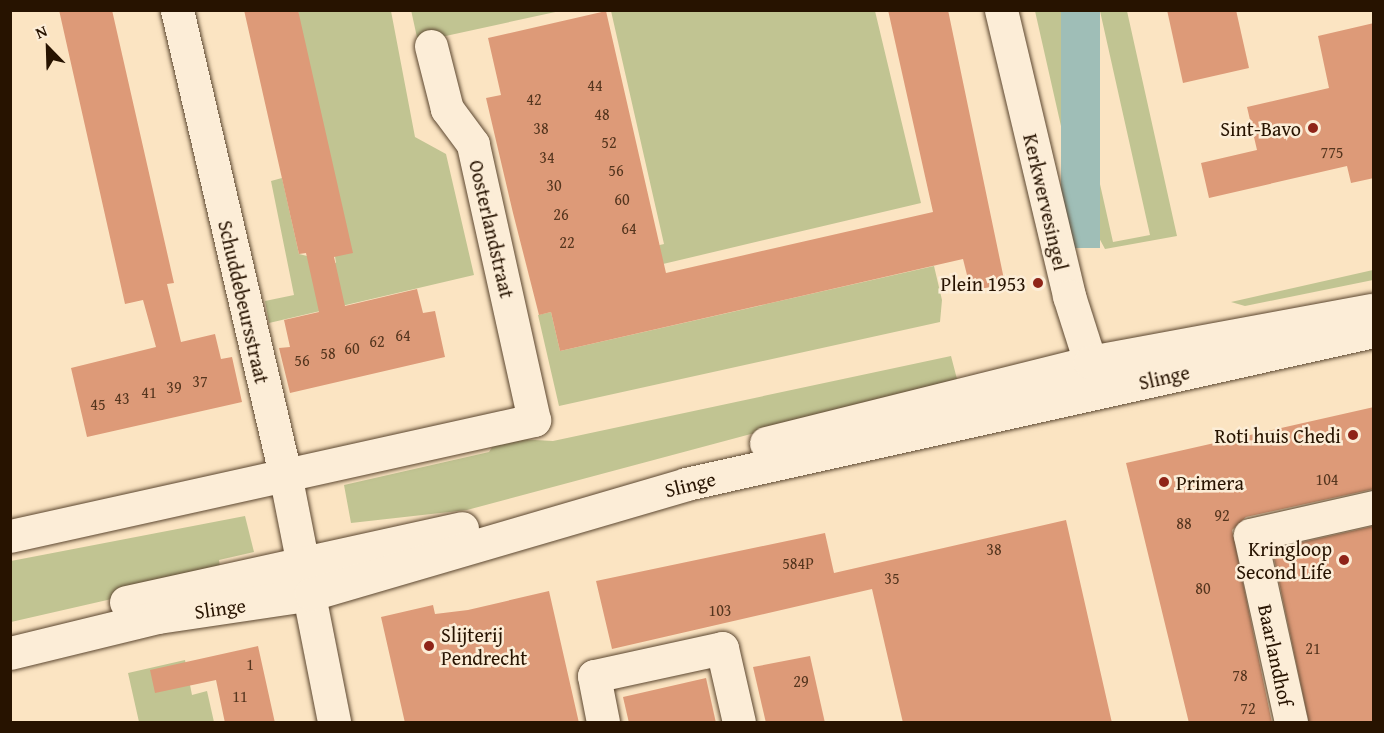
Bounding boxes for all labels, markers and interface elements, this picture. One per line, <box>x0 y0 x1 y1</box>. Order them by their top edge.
north arrow <box>18 18 78 78</box>
text: N <box>31 18 51 45</box>
house number: 44 <box>587 75 603 95</box>
house number: 42 <box>526 89 542 109</box>
house number: 48 <box>594 104 610 124</box>
place label: Sint-Bavo <box>1220 116 1301 140</box>
house number: 38 <box>533 118 549 138</box>
marker: Sint-Bavo <box>1306 121 1320 135</box>
street label: Kerkwervesingel <box>1019 131 1073 273</box>
house number: 52 <box>601 132 617 152</box>
house number: 775 <box>1320 142 1344 162</box>
house number: 34 <box>539 147 555 167</box>
street label: Oosterlandstraat <box>464 158 520 300</box>
house number: 56 <box>608 160 624 180</box>
house number: 30 <box>546 175 562 195</box>
house number: 60 <box>614 189 630 209</box>
house number: 26 <box>553 204 569 224</box>
street label: Schuddebeursstraat <box>214 218 274 386</box>
house number: 64 <box>621 218 637 238</box>
house number: 22 <box>559 232 575 252</box>
place label: Plein 1953 <box>940 271 1026 295</box>
marker: Plein 1953 <box>1031 276 1045 290</box>
house number: 64 <box>395 325 411 345</box>
house number: 62 <box>369 331 385 351</box>
house number: 60 <box>344 338 360 358</box>
house number: 58 <box>320 343 336 363</box>
house number: 56 <box>294 350 310 370</box>
street label: Slinge <box>1136 360 1192 394</box>
house number: 37 <box>192 371 208 391</box>
house number: 39 <box>166 377 182 397</box>
house number: 41 <box>141 382 157 402</box>
house number: 43 <box>114 388 130 408</box>
house number: 45 <box>90 394 106 414</box>
place label: Roti huis Chedi <box>1214 423 1341 447</box>
marker: Roti huis Chedi <box>1346 428 1360 442</box>
street label: Slinge <box>662 466 718 502</box>
house number: 104 <box>1315 469 1339 489</box>
place label: Primera <box>1176 470 1244 494</box>
marker: Primera <box>1157 475 1171 489</box>
house number: 92 <box>1214 505 1230 525</box>
house number: 88 <box>1176 513 1192 533</box>
place label: Kringloop Second Life <box>1236 536 1332 583</box>
house number: 38 <box>986 539 1002 559</box>
house number: 584P <box>782 553 814 573</box>
marker: Kringloop Second Life <box>1337 553 1351 567</box>
house number: 35 <box>884 568 900 588</box>
house number: 80 <box>1195 578 1211 598</box>
street label: Slinge <box>193 593 247 623</box>
house number: 103 <box>708 600 732 620</box>
street label: Baarlandhof <box>1254 602 1298 708</box>
place label: Slijterij Pendrecht <box>441 622 527 669</box>
house number: 21 <box>1305 638 1321 658</box>
marker: Slijterij Pendrecht <box>422 639 436 653</box>
house number: 1 <box>246 654 254 674</box>
house number: 78 <box>1232 665 1248 685</box>
house number: 29 <box>793 671 809 691</box>
house number: 11 <box>232 686 248 706</box>
house number: 72 <box>1240 698 1256 718</box>

